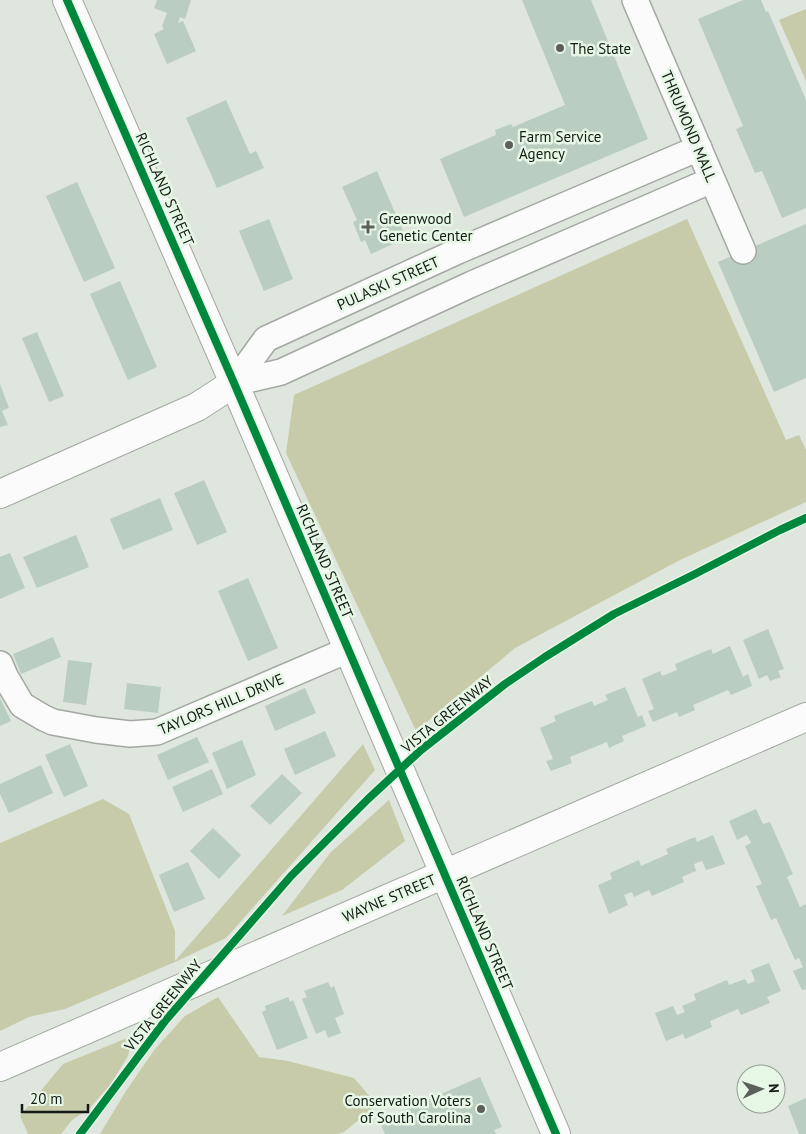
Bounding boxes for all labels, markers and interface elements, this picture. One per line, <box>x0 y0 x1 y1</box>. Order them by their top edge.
place label: The State <box>570 39 631 58</box>
marker: The State <box>554 42 566 54</box>
street label: THRUMOND MALL <box>657 67 721 185</box>
place label: Farm Service Agency <box>519 127 601 163</box>
street label: RICHLAND STREET <box>131 129 199 249</box>
marker: Farm Service Agency <box>503 139 515 151</box>
place label: Greenwood Genetic Center <box>379 209 473 245</box>
marker: Greenwood Genetic Center <box>361 220 375 234</box>
street label: PULASKI STREET <box>334 252 443 314</box>
street label: RICHLAND STREET <box>292 501 358 622</box>
street label: TAYLORS HILL DRIVE <box>155 669 287 739</box>
street label: VISTA GREENWAY <box>396 671 497 757</box>
street label: WAYNE STREET <box>339 869 439 926</box>
street label: RICHLAND STREET <box>452 873 518 994</box>
street label: VISTA GREENWAY <box>120 955 206 1056</box>
north arrow <box>736 1064 786 1114</box>
scale bar <box>22 1082 89 1114</box>
text: N <box>765 1083 783 1093</box>
text: 20 m <box>30 1089 63 1108</box>
place label: Conservation Voters of South Carolina <box>344 1091 471 1127</box>
marker: Conservation Voters of South Carolina <box>475 1103 487 1115</box>

